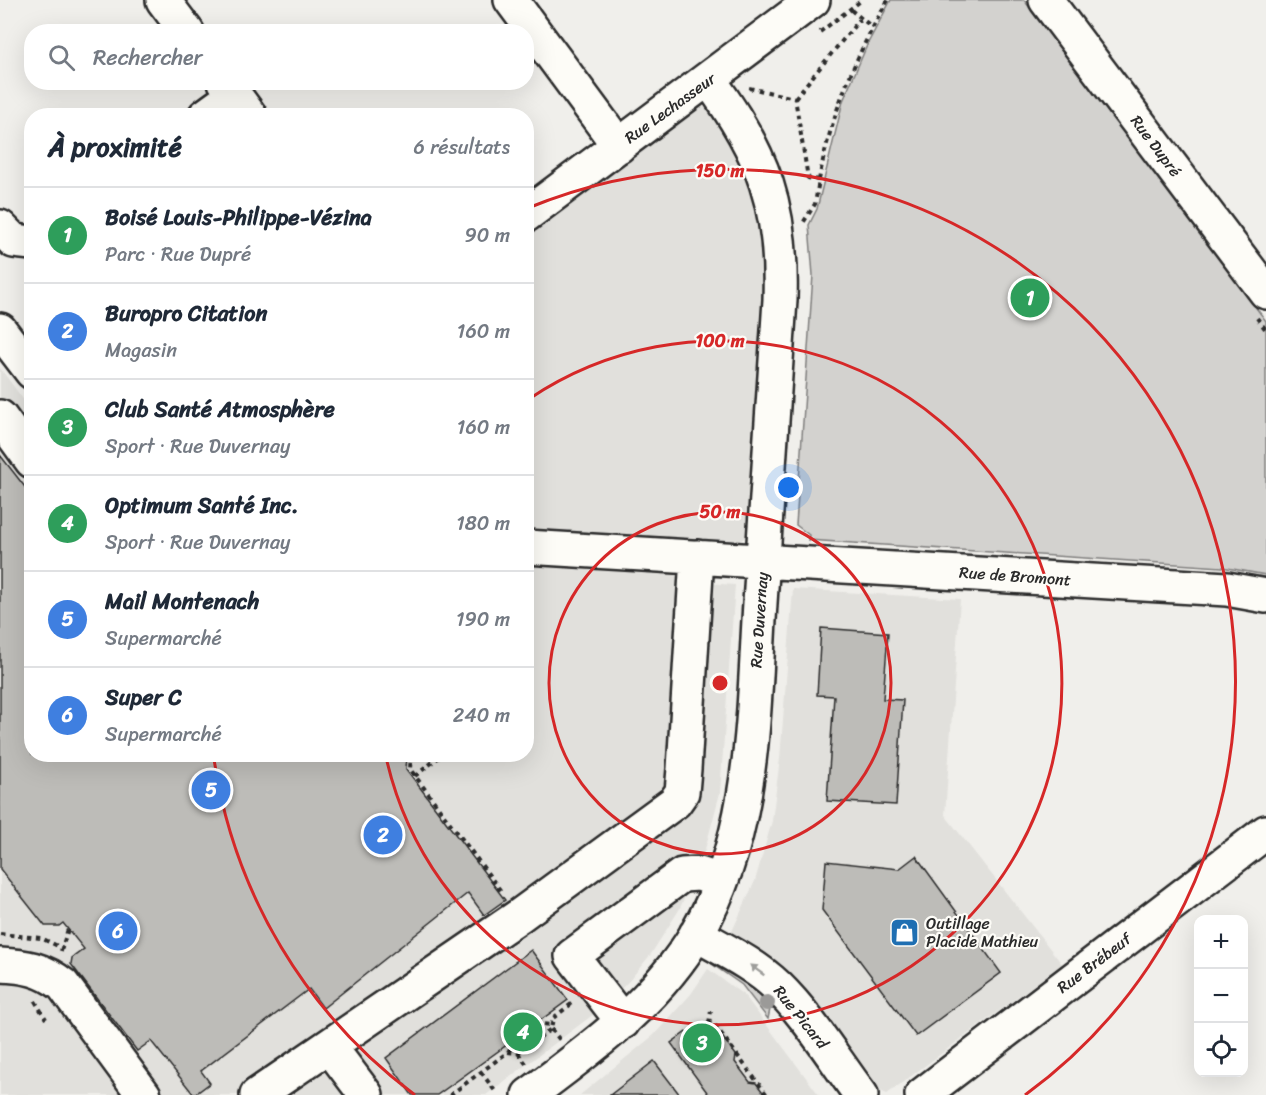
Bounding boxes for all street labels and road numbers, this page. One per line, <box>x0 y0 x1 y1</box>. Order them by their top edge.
street label: Rue Lechasseur <box>618 64 723 151</box>
street label: Rue Dupré <box>1123 108 1189 184</box>
street label: Rue de Bromont <box>958 558 1072 594</box>
street label: Rue Duvernay <box>741 570 777 669</box>
street label: Rue Brébeuf <box>1050 924 1139 1001</box>
street label: Rue Picard <box>766 979 837 1057</box>

